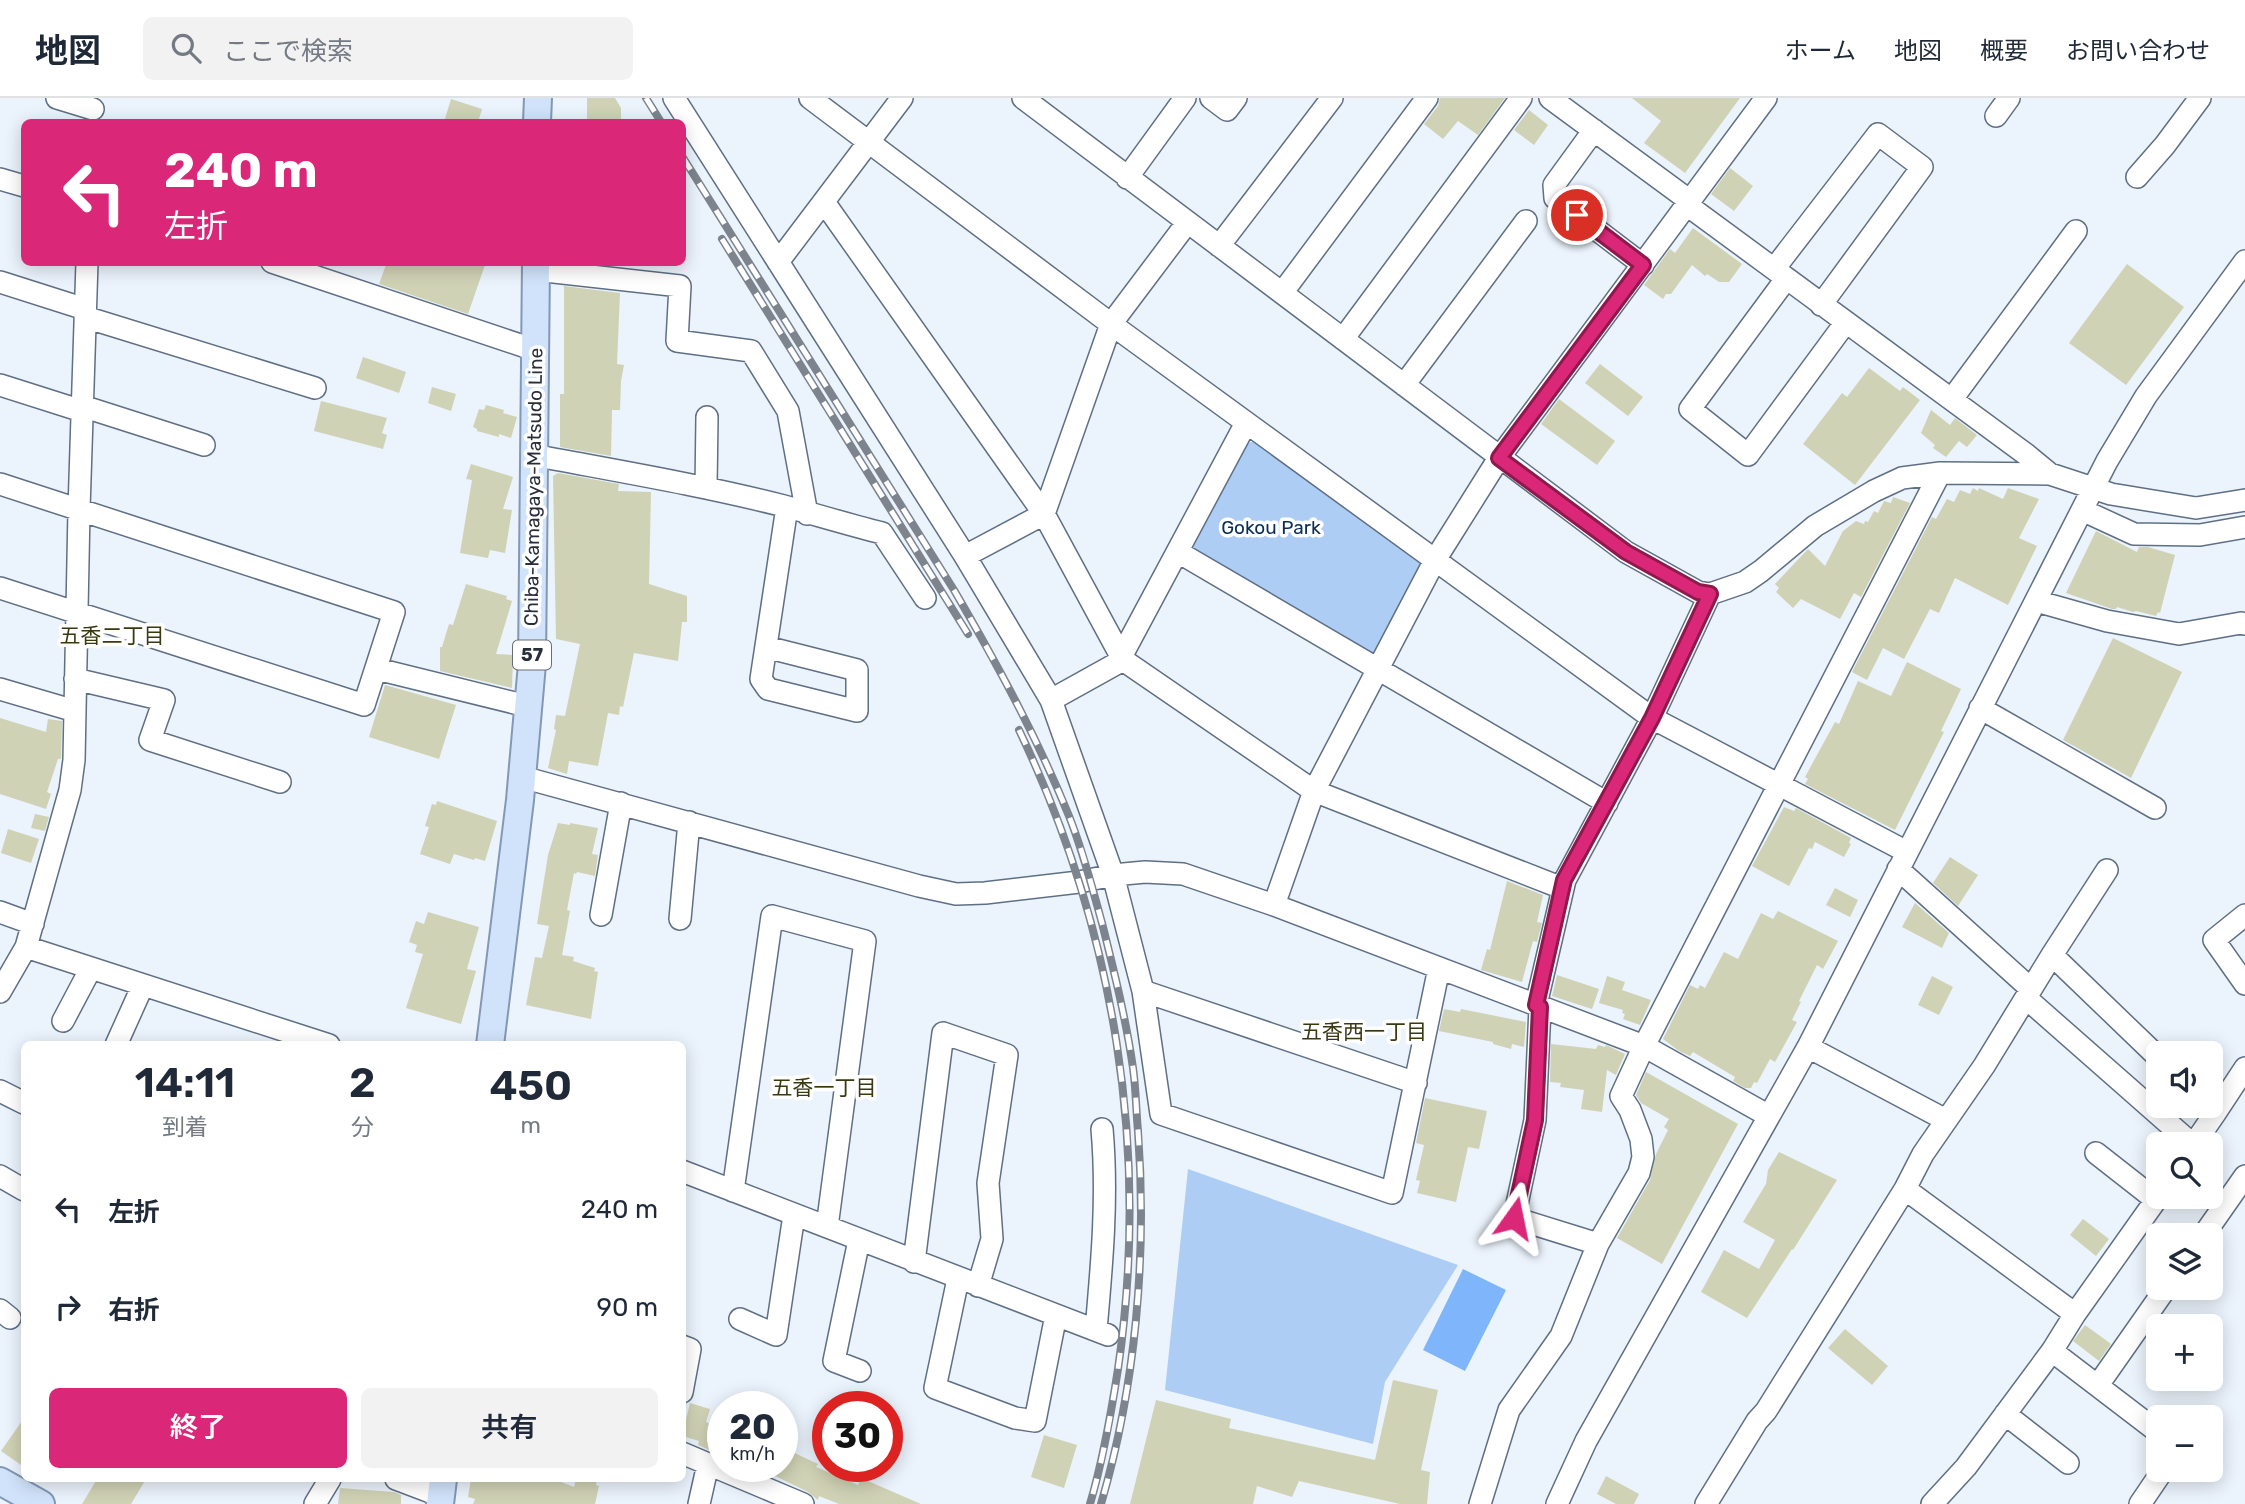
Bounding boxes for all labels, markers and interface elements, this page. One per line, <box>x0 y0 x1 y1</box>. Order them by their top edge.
search box <box>143 17 633 80</box>
icon: search <box>167 29 205 67</box>
text: 地図 <box>35 31 101 70</box>
text: ここで検索 <box>223 36 353 67</box>
text: ホーム <box>1785 37 1856 65</box>
text: 地図 <box>1894 37 1942 65</box>
text: 概要 <box>1980 37 2028 65</box>
text: お問い合わせ <box>2066 37 2210 65</box>
text: 240 m <box>164 141 318 199</box>
icon: left <box>49 147 140 238</box>
pin <box>1547 185 1607 245</box>
icon: arrive <box>1558 196 1596 234</box>
text: 左折 <box>164 207 228 245</box>
street label: Chiba-Kamagaya-Matsudo Line <box>520 348 547 626</box>
park label: Gokou Park <box>1221 516 1321 539</box>
district label: 五香二丁目 <box>60 623 165 648</box>
road number: 57 <box>513 640 551 670</box>
district label: 五香西一丁目 <box>1301 1019 1427 1044</box>
map controls <box>2146 1041 2223 1482</box>
button: sound <box>2146 1041 2223 1118</box>
text: 14:11 <box>135 1058 235 1108</box>
text: 2 <box>349 1058 376 1108</box>
text: 450 <box>489 1061 572 1111</box>
district label: 五香一丁目 <box>772 1075 877 1100</box>
text: m <box>521 1111 541 1139</box>
text: 到着 <box>162 1113 208 1141</box>
text: 分 <box>351 1113 374 1141</box>
button: search <box>2146 1132 2223 1209</box>
position arrow <box>1477 1181 1551 1255</box>
icon: left <box>49 1190 87 1228</box>
text: 240 m <box>581 1194 658 1225</box>
text: 左折 <box>108 1197 160 1228</box>
button: layers <box>2146 1223 2223 1300</box>
icon: right <box>49 1288 87 1326</box>
text: 90 m <box>597 1292 658 1323</box>
text: 右折 <box>108 1295 160 1326</box>
button: + <box>2146 1314 2223 1391</box>
button: 終了 <box>49 1388 347 1468</box>
button: 共有 <box>361 1388 658 1468</box>
speed limit sign: 30 <box>812 1391 903 1482</box>
button: − <box>2146 1405 2223 1482</box>
text: 20 <box>729 1406 776 1448</box>
text: km/h <box>730 1443 775 1465</box>

